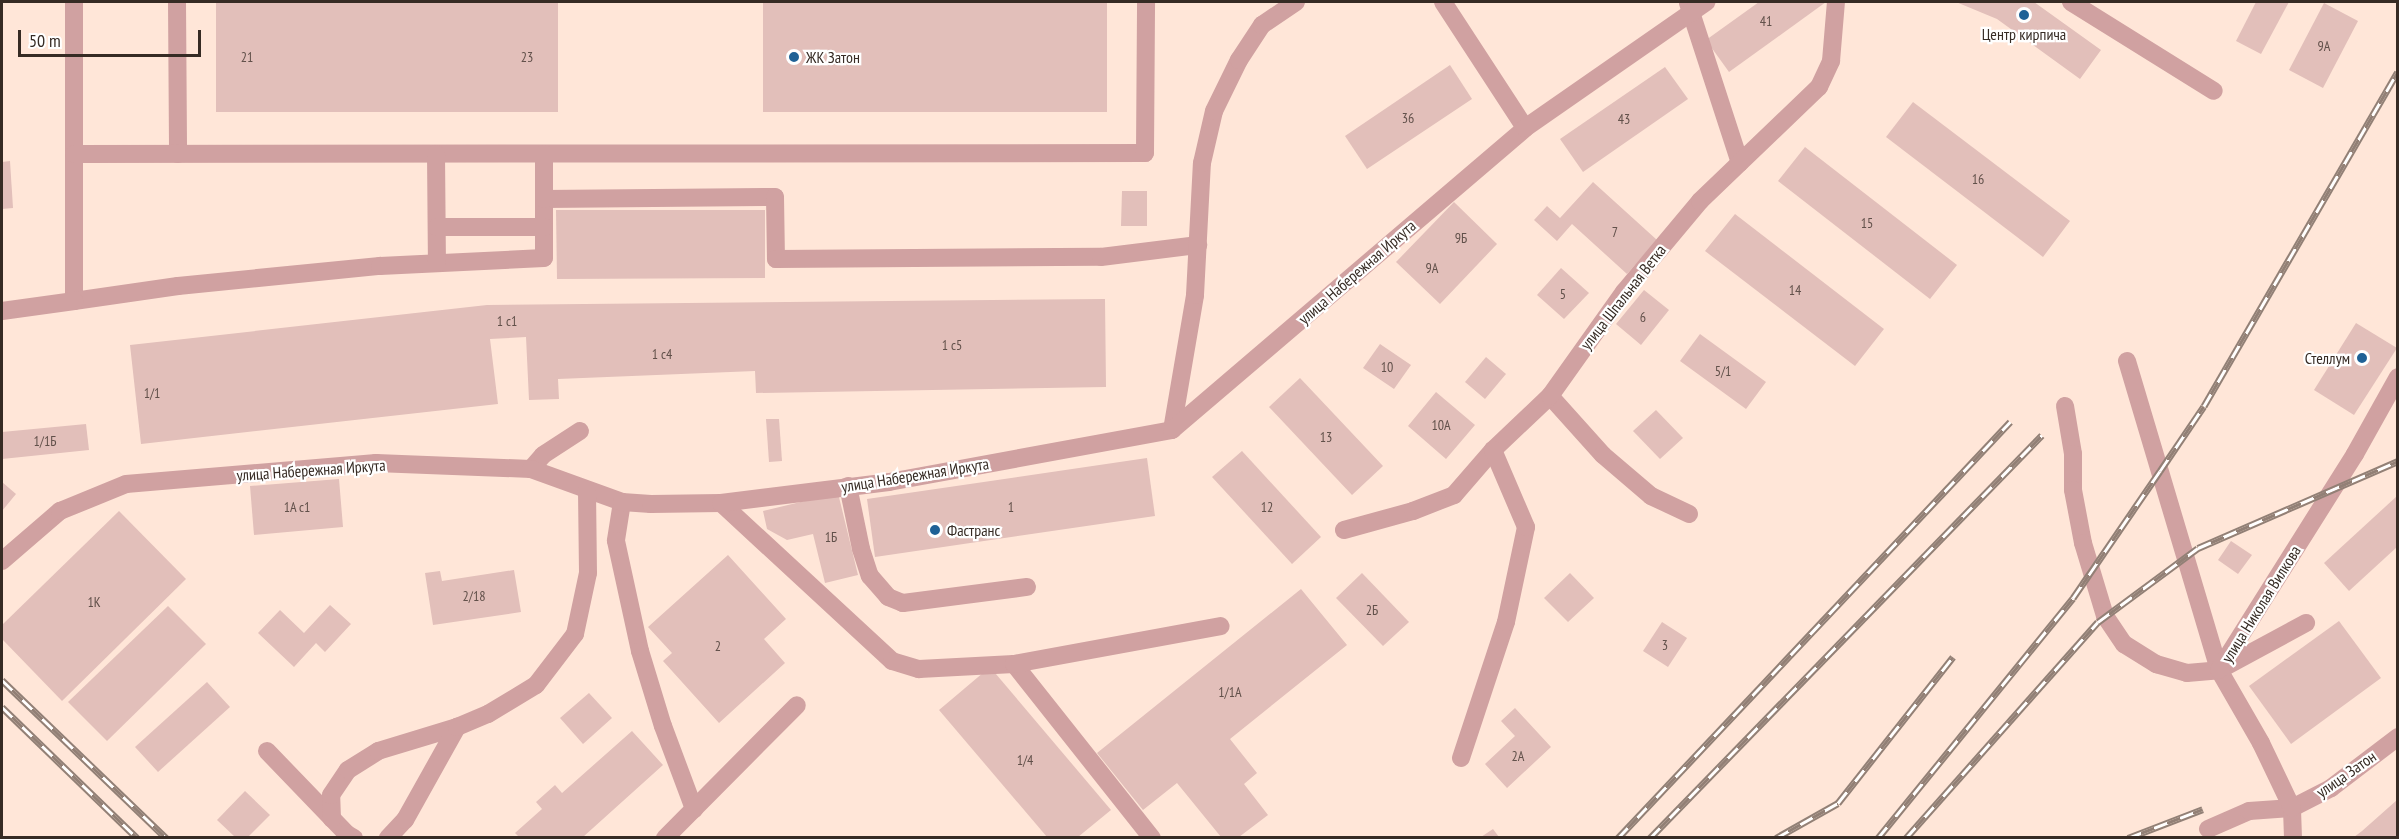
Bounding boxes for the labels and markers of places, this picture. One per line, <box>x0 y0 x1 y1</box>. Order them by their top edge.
marker: Центр кирпича <box>2017 8 2031 22</box>
place label: Центр кирпича <box>1982 24 2066 44</box>
place label: ЖК Затон <box>806 47 860 67</box>
marker: ЖК Затон <box>787 50 801 64</box>
place label: Стеллум <box>2305 348 2350 368</box>
marker: Стеллум <box>2355 351 2369 365</box>
place label: Фастранс <box>947 520 1000 540</box>
marker: Фастранс <box>928 523 942 537</box>

